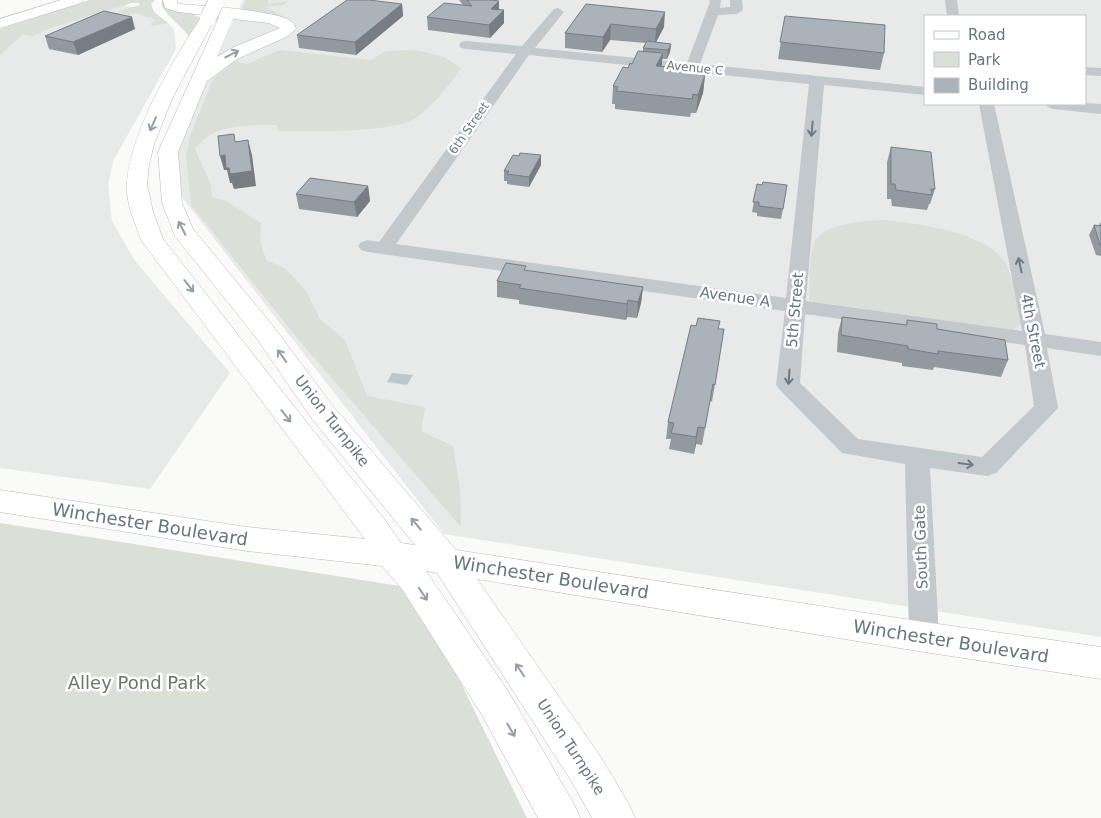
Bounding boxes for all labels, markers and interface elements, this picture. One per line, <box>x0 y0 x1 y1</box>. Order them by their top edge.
legend <box>924 15 1086 105</box>
text: Road <box>968 26 1006 44</box>
one-way arrow <box>225 49 240 59</box>
text: Park <box>968 51 1001 69</box>
street label: Avenue C <box>666 58 724 78</box>
text: Building <box>968 76 1029 94</box>
street label: 6th Street <box>446 99 492 157</box>
one-way arrow <box>148 116 158 131</box>
one-way arrow <box>807 120 817 136</box>
one-way arrow <box>177 220 187 235</box>
one-way arrow <box>1015 258 1024 274</box>
street label: 5th Street <box>783 272 807 348</box>
one-way arrow <box>183 279 194 292</box>
street label: Avenue A <box>699 283 772 311</box>
street label: 4th Street <box>1017 292 1049 370</box>
one-way arrow <box>277 349 287 363</box>
one-way arrow <box>784 369 794 385</box>
street label: Union Turnpike <box>291 372 373 470</box>
one-way arrow <box>281 409 292 422</box>
one-way arrow <box>957 459 973 469</box>
street label: Winchester Boulevard <box>51 498 249 550</box>
street label: South Gate <box>911 505 931 589</box>
one-way arrow <box>410 517 421 530</box>
street label: Winchester Boulevard <box>452 551 650 603</box>
one-way arrow <box>418 586 428 600</box>
street label: Winchester Boulevard <box>852 615 1050 667</box>
one-way arrow <box>515 663 525 677</box>
park label: Alley Pond Park <box>68 672 207 693</box>
street label: Union Turnpike <box>533 696 609 798</box>
one-way arrow <box>506 723 516 737</box>

